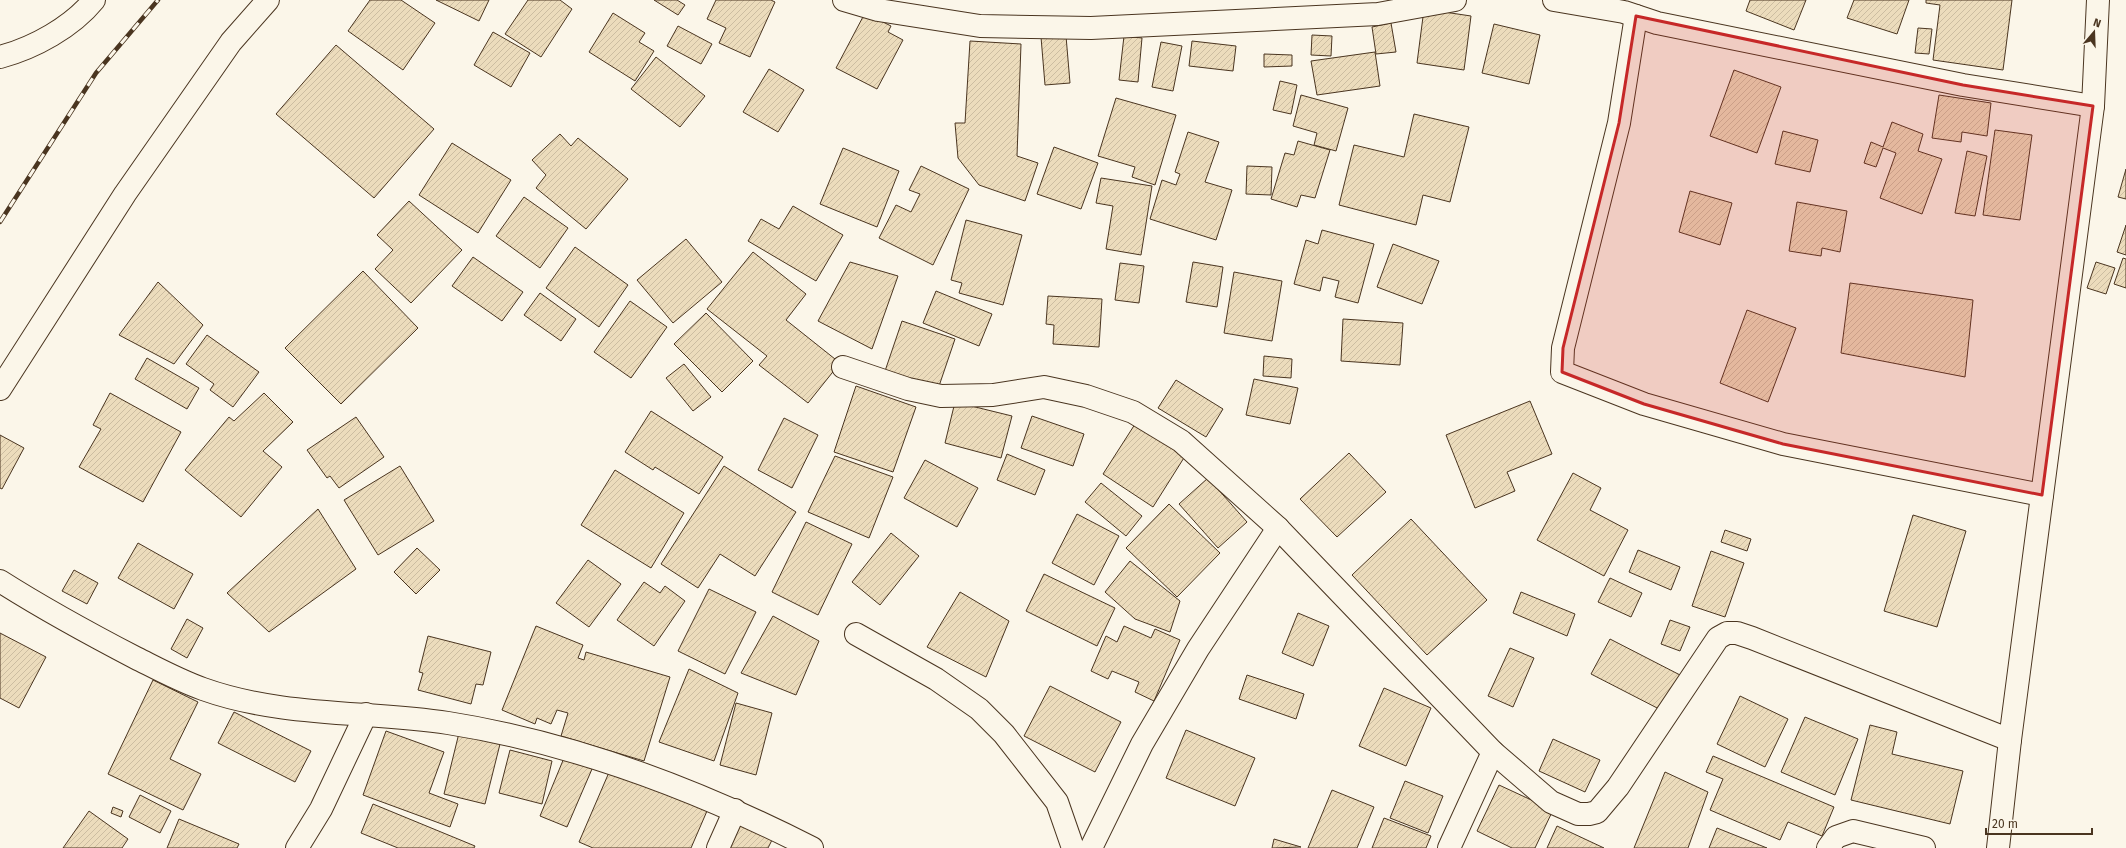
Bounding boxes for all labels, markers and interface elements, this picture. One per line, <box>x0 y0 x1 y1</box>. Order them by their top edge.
north arrow <box>2074 12 2114 52</box>
text: N <box>2092 16 2103 30</box>
scale bar <box>1986 810 2092 836</box>
text: 20 m <box>1992 817 2018 831</box>

